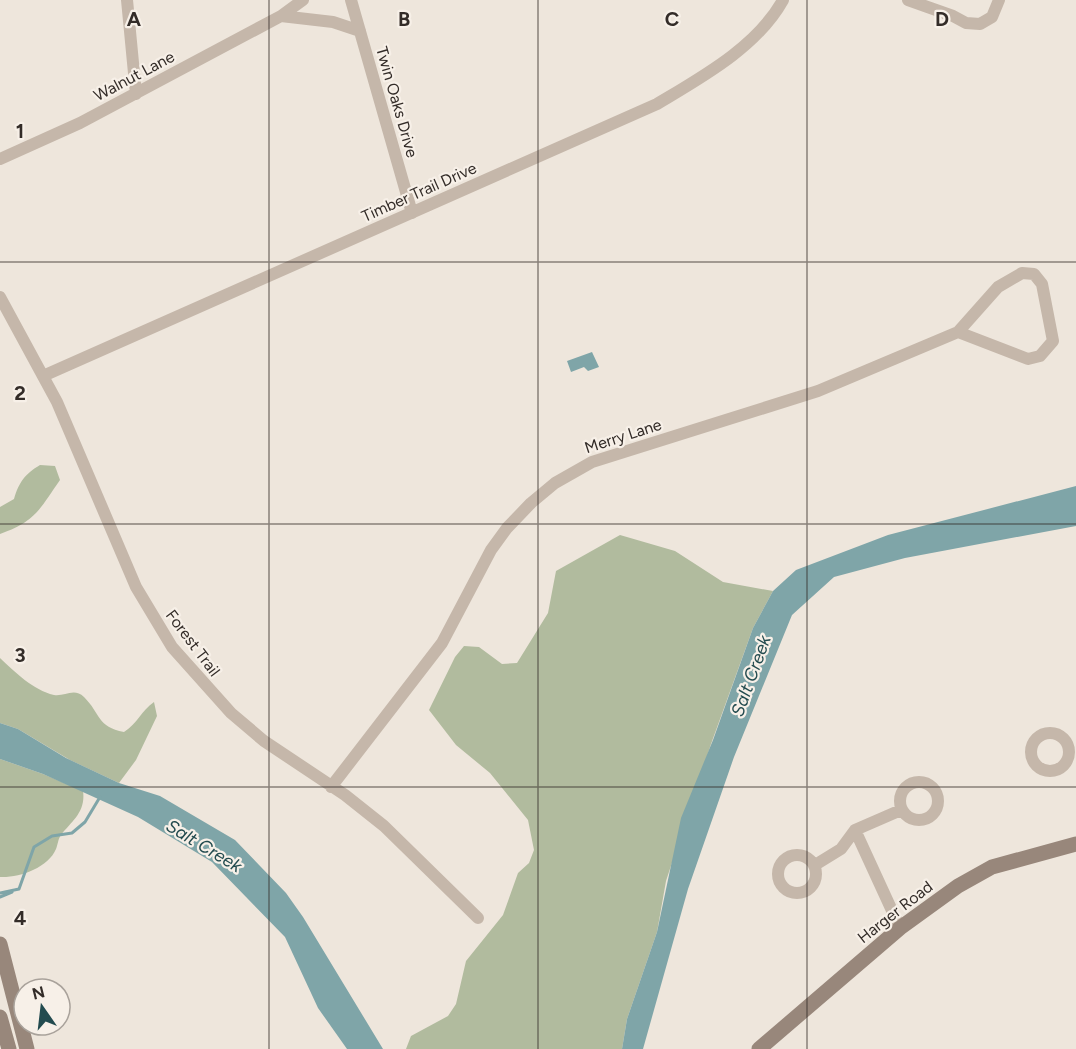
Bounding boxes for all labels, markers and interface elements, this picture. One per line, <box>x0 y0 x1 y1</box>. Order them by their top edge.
text: A <box>127 7 142 31</box>
text: B <box>398 7 410 31</box>
text: C <box>665 7 679 31</box>
text: D <box>935 7 949 31</box>
street label: Twin Oaks Drive <box>372 44 422 160</box>
street label: Walnut Lane <box>91 47 178 105</box>
text: 1 <box>16 119 24 143</box>
street label: Timber Trail Drive <box>359 158 480 226</box>
text: 2 <box>14 381 26 405</box>
street label: Merry Lane <box>582 415 664 457</box>
street label: Forest Trail <box>162 606 224 680</box>
water label: Salt Creek <box>726 631 776 720</box>
text: 3 <box>14 643 26 667</box>
water label: Salt Creek <box>162 815 247 878</box>
street label: Harger Road <box>854 877 936 947</box>
text: 4 <box>14 906 27 930</box>
north arrow <box>12 977 72 1037</box>
text: N <box>30 982 47 1004</box>

